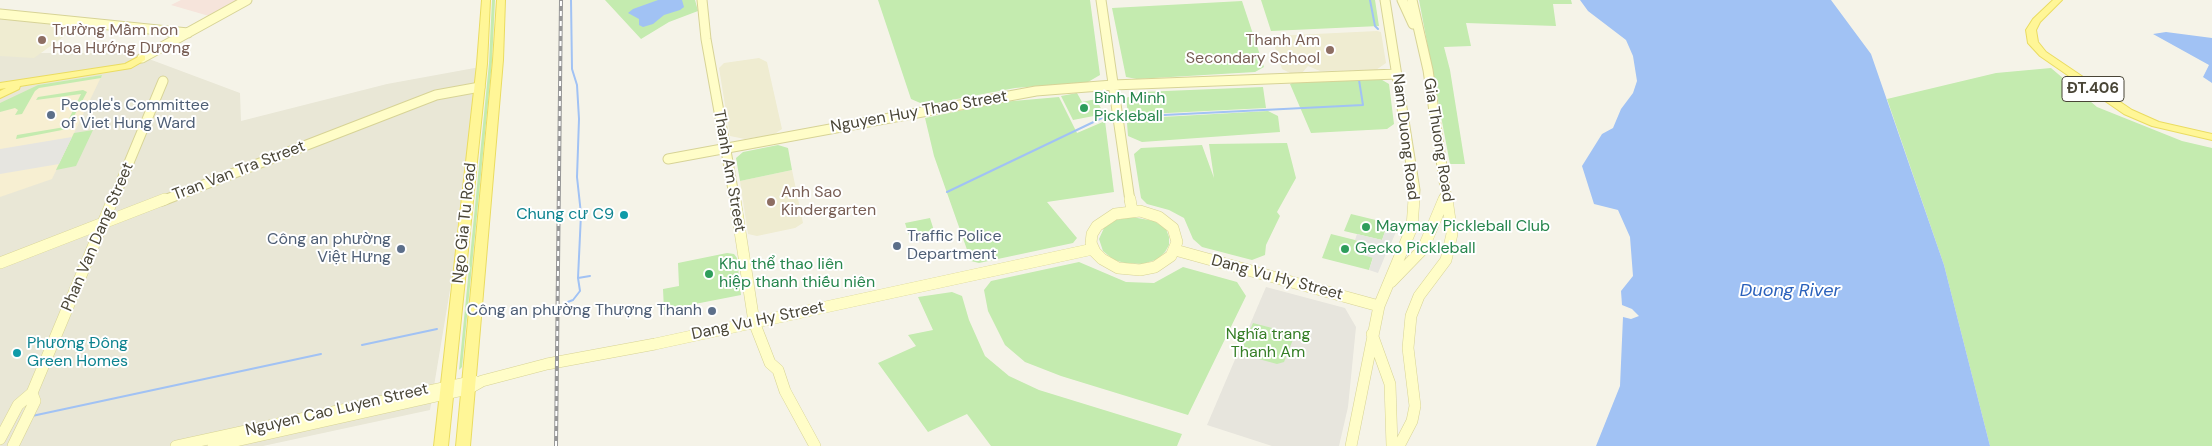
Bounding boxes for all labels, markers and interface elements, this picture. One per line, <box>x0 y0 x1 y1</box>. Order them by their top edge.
place label: Trường Mầm non Hoa Hướng Dương <box>52 21 190 59</box>
place label: Thanh Am Secondary School <box>1186 31 1320 69</box>
marker: Trường Mầm non Hoa Hướng Dương <box>36 34 48 46</box>
marker: Thanh Am Secondary School <box>1324 44 1336 56</box>
street label: Nam Duong Road <box>1388 73 1422 201</box>
road number: ĐT.406 <box>2062 76 2124 102</box>
street label: Gia Thuong Road <box>1419 77 1457 203</box>
street label: Nguyen Huy Thao Street <box>829 87 1009 137</box>
place label: Bình Minh Pickleball <box>1094 89 1166 127</box>
place label: People's Committee of Viet Hung Ward <box>61 96 209 134</box>
marker: Bình Minh Pickleball <box>1078 102 1090 114</box>
street label: Thanh Am Street <box>709 108 749 234</box>
marker: People's Committee of Viet Hung Ward <box>45 109 57 121</box>
street label: Tran Van Tra Street <box>170 137 308 205</box>
street label: Phan Van Dang Street <box>58 160 138 314</box>
street label: Ngo Gia Tu Road <box>449 162 481 284</box>
place label: Anh Sao Kindergarten <box>781 183 876 221</box>
marker: Anh Sao Kindergarten <box>765 196 777 208</box>
place label: Chung cư C9 <box>516 205 614 225</box>
marker: Chung cư C9 <box>618 209 630 221</box>
place label: Maymay Pickleball Club <box>1376 217 1550 237</box>
marker: Maymay Pickleball Club <box>1360 221 1372 233</box>
place label: Traffic Police Department <box>907 227 1001 265</box>
place label: Công an phường Việt Hưng <box>267 230 391 268</box>
place label: Gecko Pickleball <box>1355 239 1475 259</box>
marker: Traffic Police Department <box>891 240 903 252</box>
marker: Công an phường Việt Hưng <box>395 243 407 255</box>
marker: Gecko Pickleball <box>1339 243 1351 255</box>
street label: Dang Vu Hy Street <box>1209 251 1345 305</box>
place label: Khu thể thao liên hiệp thanh thiếu niên <box>719 255 875 293</box>
marker: Khu thể thao liên hiệp thanh thiếu niên <box>703 268 715 280</box>
water label: Duong River <box>1740 280 1840 302</box>
street label: Dang Vu Hy Street <box>690 298 826 344</box>
place label: Công an phường Thượng Thanh <box>467 301 702 321</box>
marker: Công an phường Thượng Thanh <box>706 305 718 317</box>
park label: Nghĩa trang Thanh Am <box>1226 325 1310 363</box>
place label: Phương Đông Green Homes <box>27 334 128 372</box>
marker: Phương Đông Green Homes <box>11 347 23 359</box>
street label: Nguyen Cao Luyen Street <box>244 380 430 440</box>

